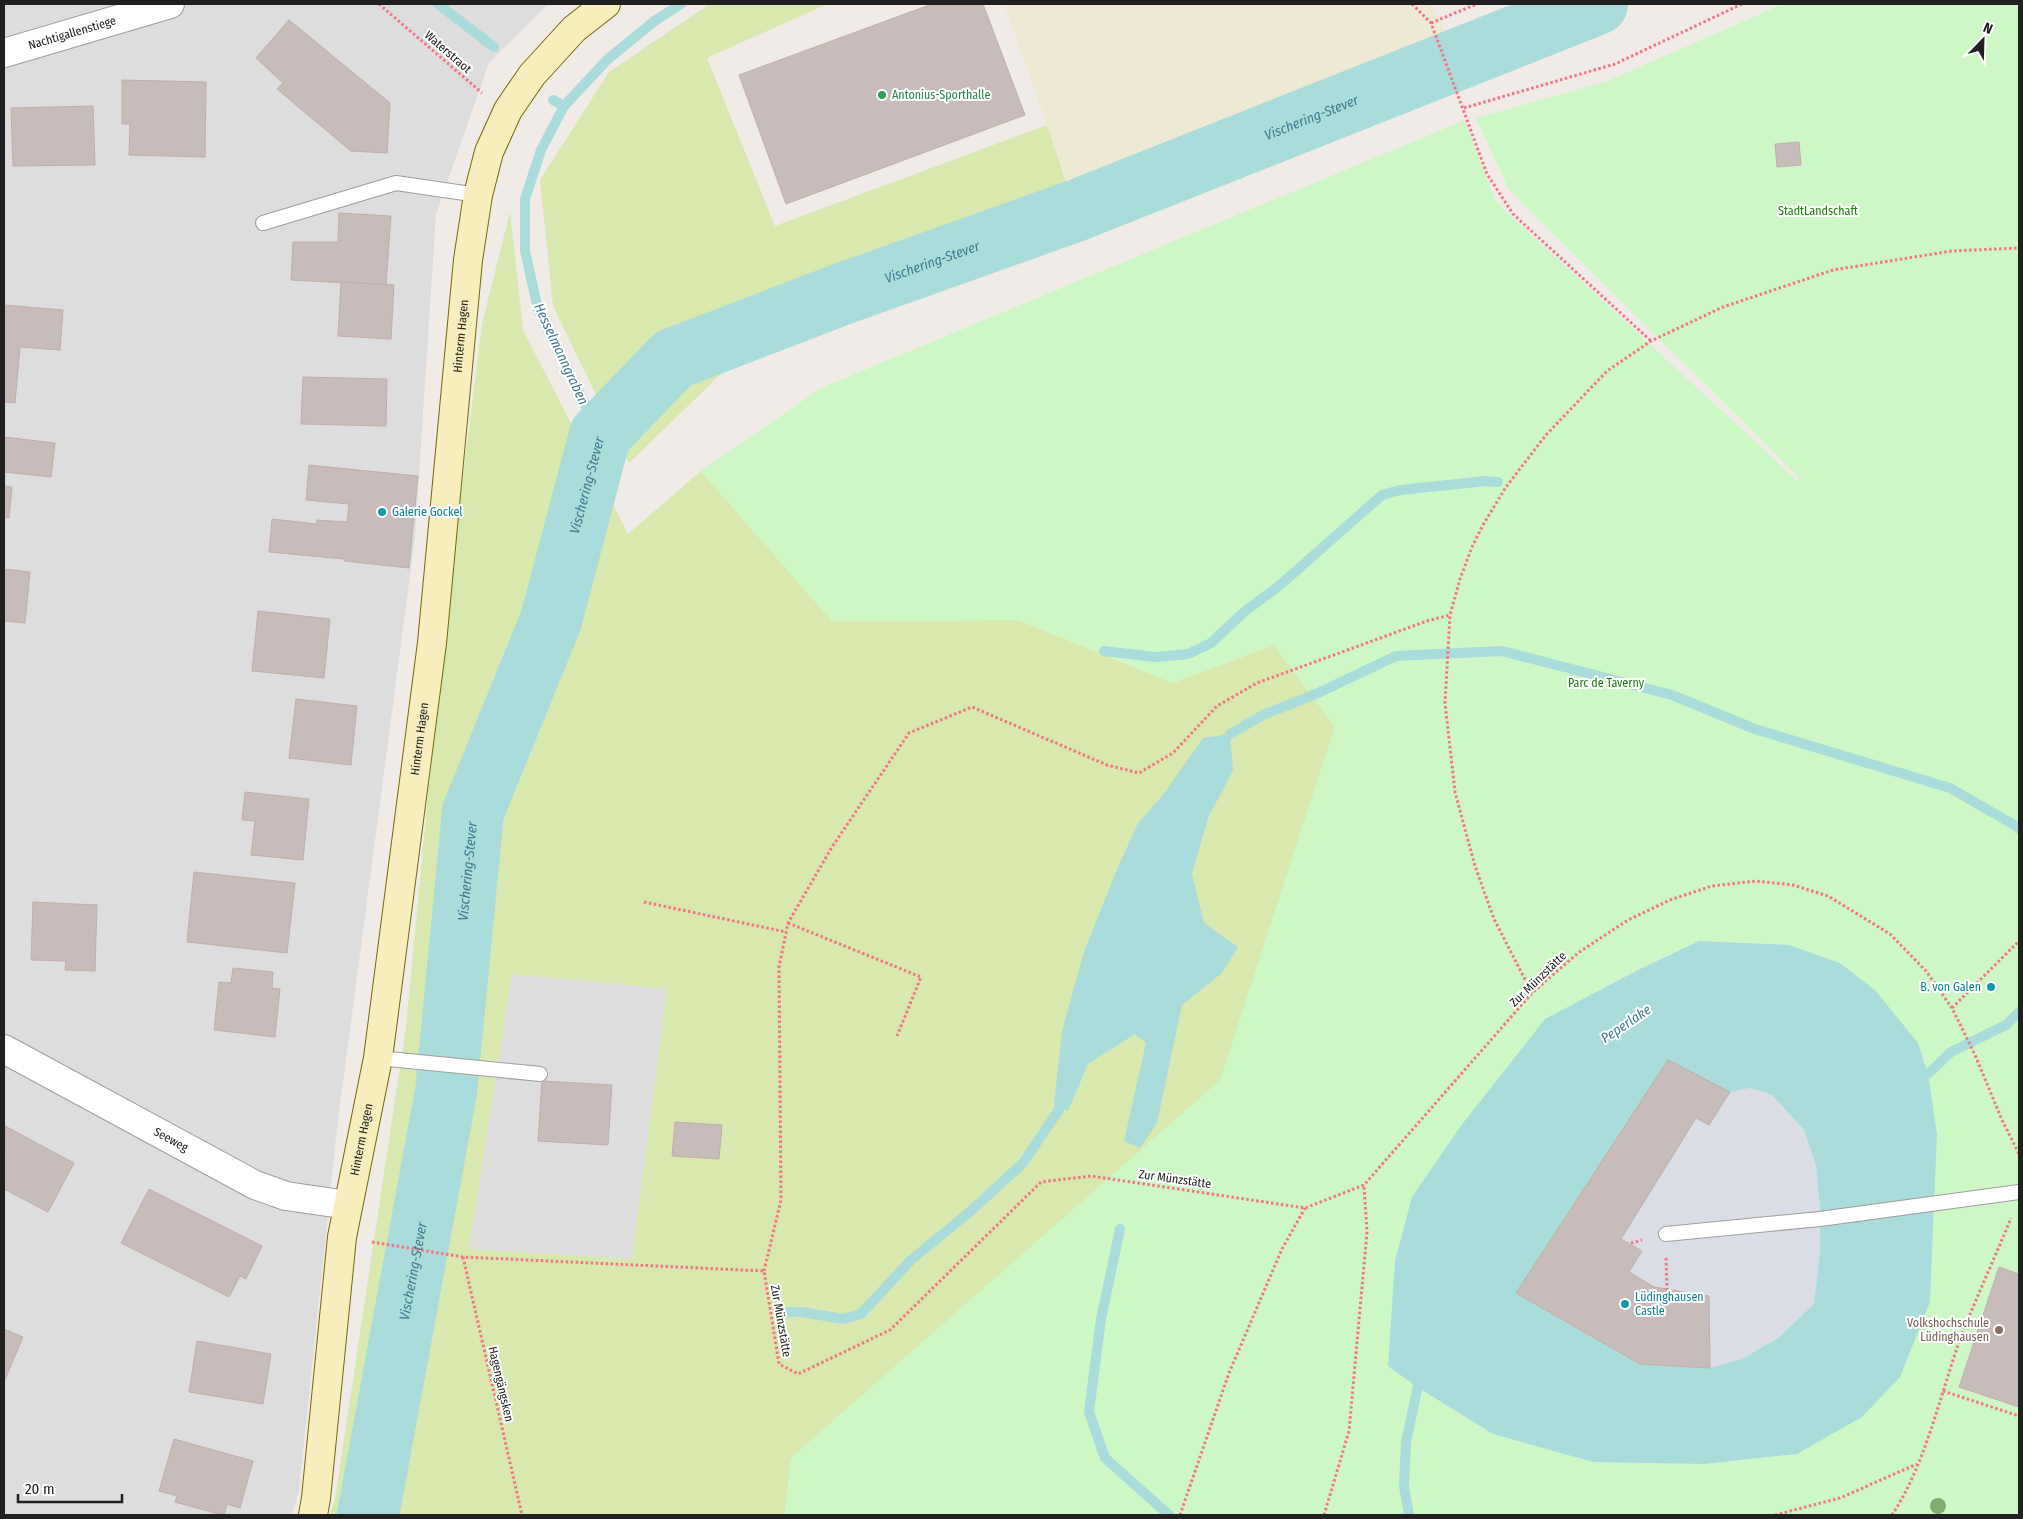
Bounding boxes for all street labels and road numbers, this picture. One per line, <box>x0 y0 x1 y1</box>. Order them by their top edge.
street label: Nachtigallenstiege <box>27 13 118 52</box>
street label: Waterstraot <box>422 28 474 76</box>
street label: Hinterm Hagen <box>450 299 471 373</box>
street label: Hinterm Hagen <box>408 702 431 776</box>
street label: Zur Münzstätte <box>1507 949 1569 1009</box>
street label: Hinterm Hagen <box>348 1102 376 1177</box>
street label: Seeweg <box>151 1124 191 1155</box>
street label: Zur Münzstätte <box>1138 1167 1212 1191</box>
street label: Zur Münzstätte <box>768 1284 794 1358</box>
street label: Hagengängsken <box>486 1345 516 1423</box>

